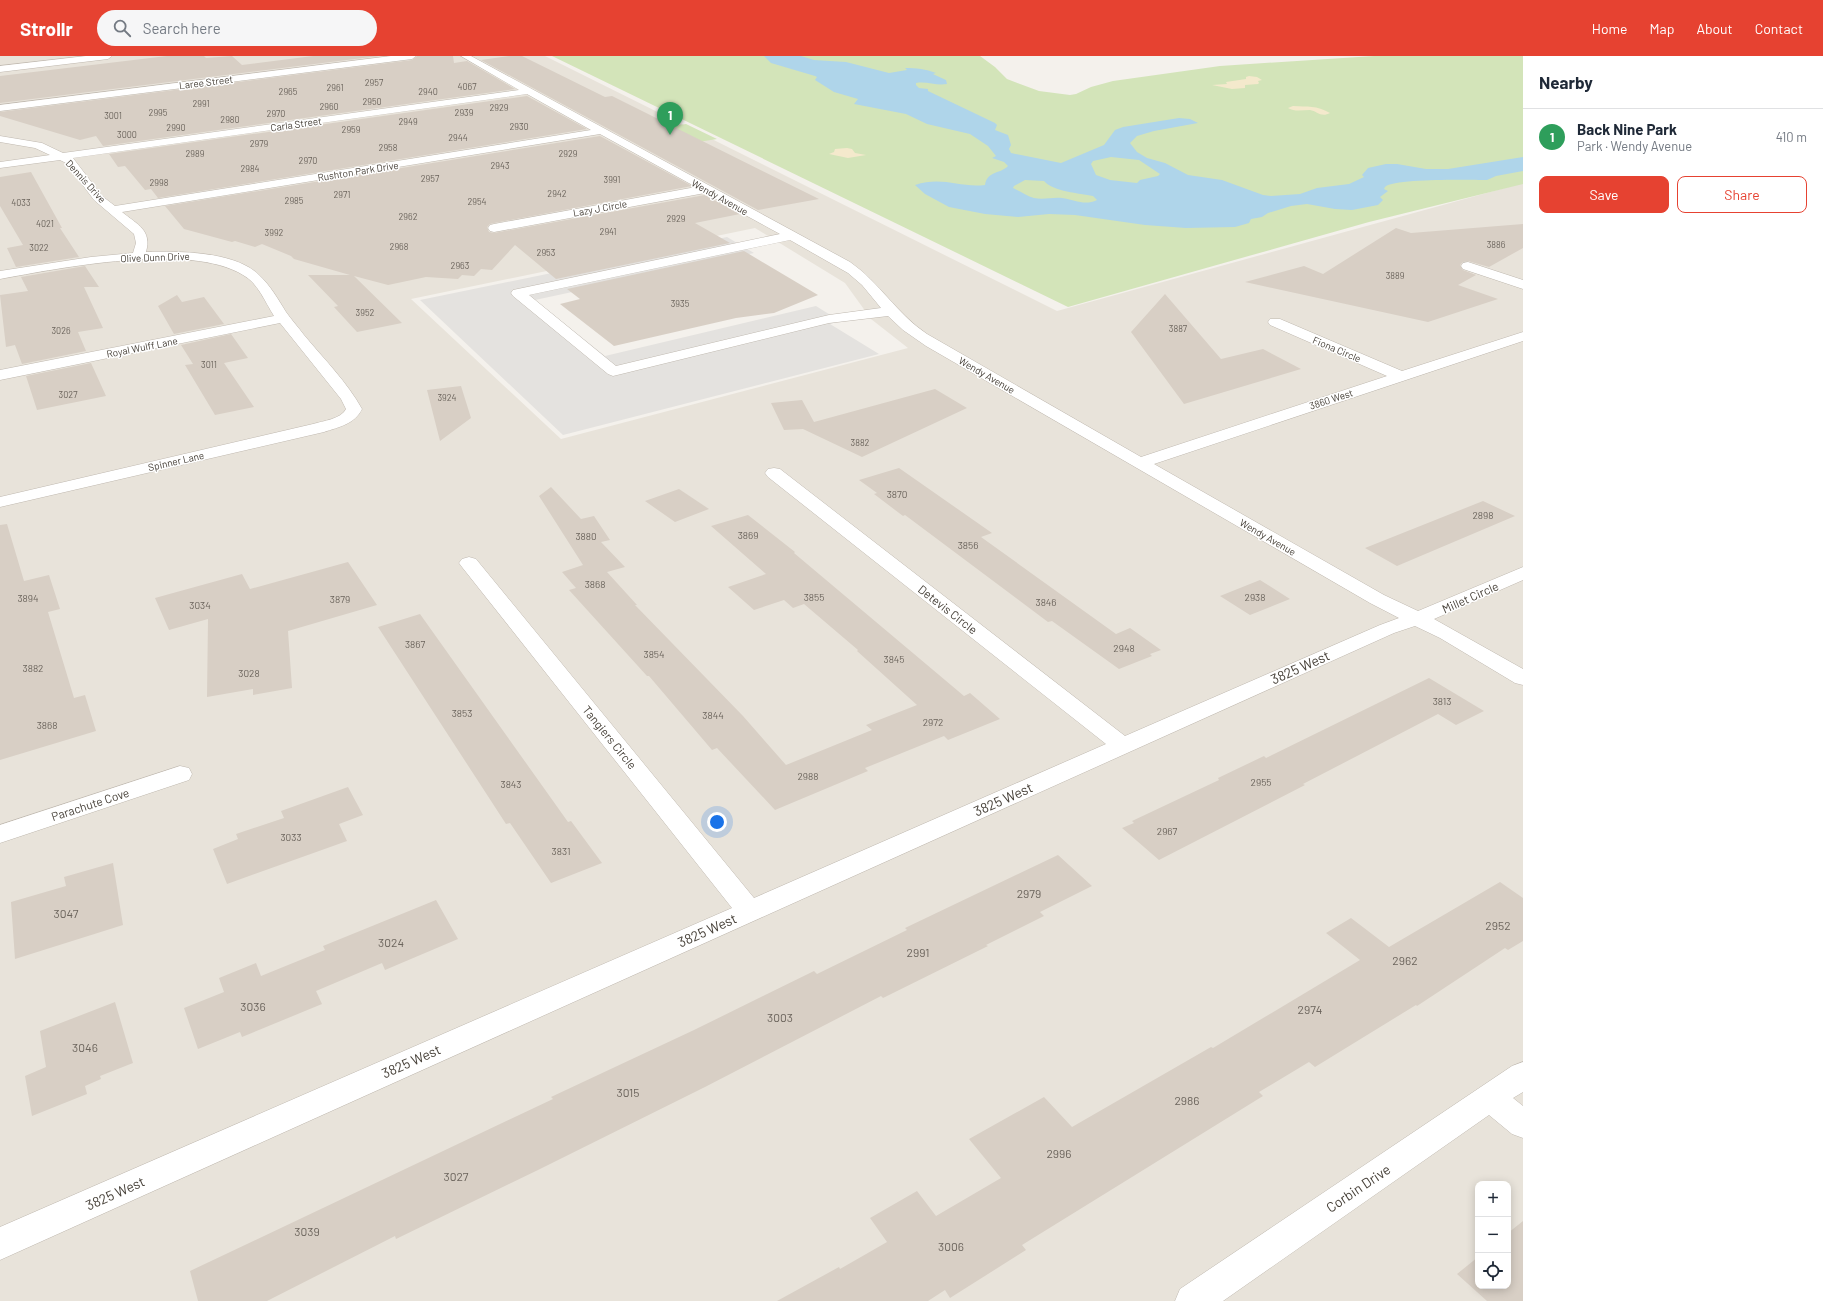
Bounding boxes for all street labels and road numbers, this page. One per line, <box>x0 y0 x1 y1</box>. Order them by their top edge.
street label: Laree Street <box>178 73 234 91</box>
street label: Carla Street <box>270 114 323 134</box>
street label: Dennis Drive <box>63 157 109 205</box>
street label: Rushton Park Drive <box>317 159 399 183</box>
street label: Wendy Avenue <box>690 177 750 217</box>
street label: Lazy J Circle <box>572 197 628 219</box>
street label: Olive Dunn Drive <box>120 250 190 264</box>
street label: Fiona Circle <box>1311 333 1363 365</box>
street label: Royal Wulff Lane <box>105 334 179 360</box>
street label: Wendy Avenue <box>957 354 1017 396</box>
street label: 3860 West <box>1308 386 1355 412</box>
street label: Spinner Lane <box>147 449 205 473</box>
street label: Wendy Avenue <box>1238 516 1298 558</box>
street label: Millet Circle <box>1440 578 1500 616</box>
street label: Detevis Circle <box>916 582 980 636</box>
street label: 3825 West <box>1268 646 1332 688</box>
street label: Tangiers Circle <box>580 702 640 772</box>
street label: 3825 West <box>971 778 1035 820</box>
street label: Parachute Cove <box>49 785 131 823</box>
street label: 3825 West <box>675 909 739 951</box>
street label: 3825 West <box>379 1040 443 1082</box>
street label: Corbin Drive <box>1323 1160 1393 1216</box>
street label: 3825 West <box>83 1172 147 1214</box>

